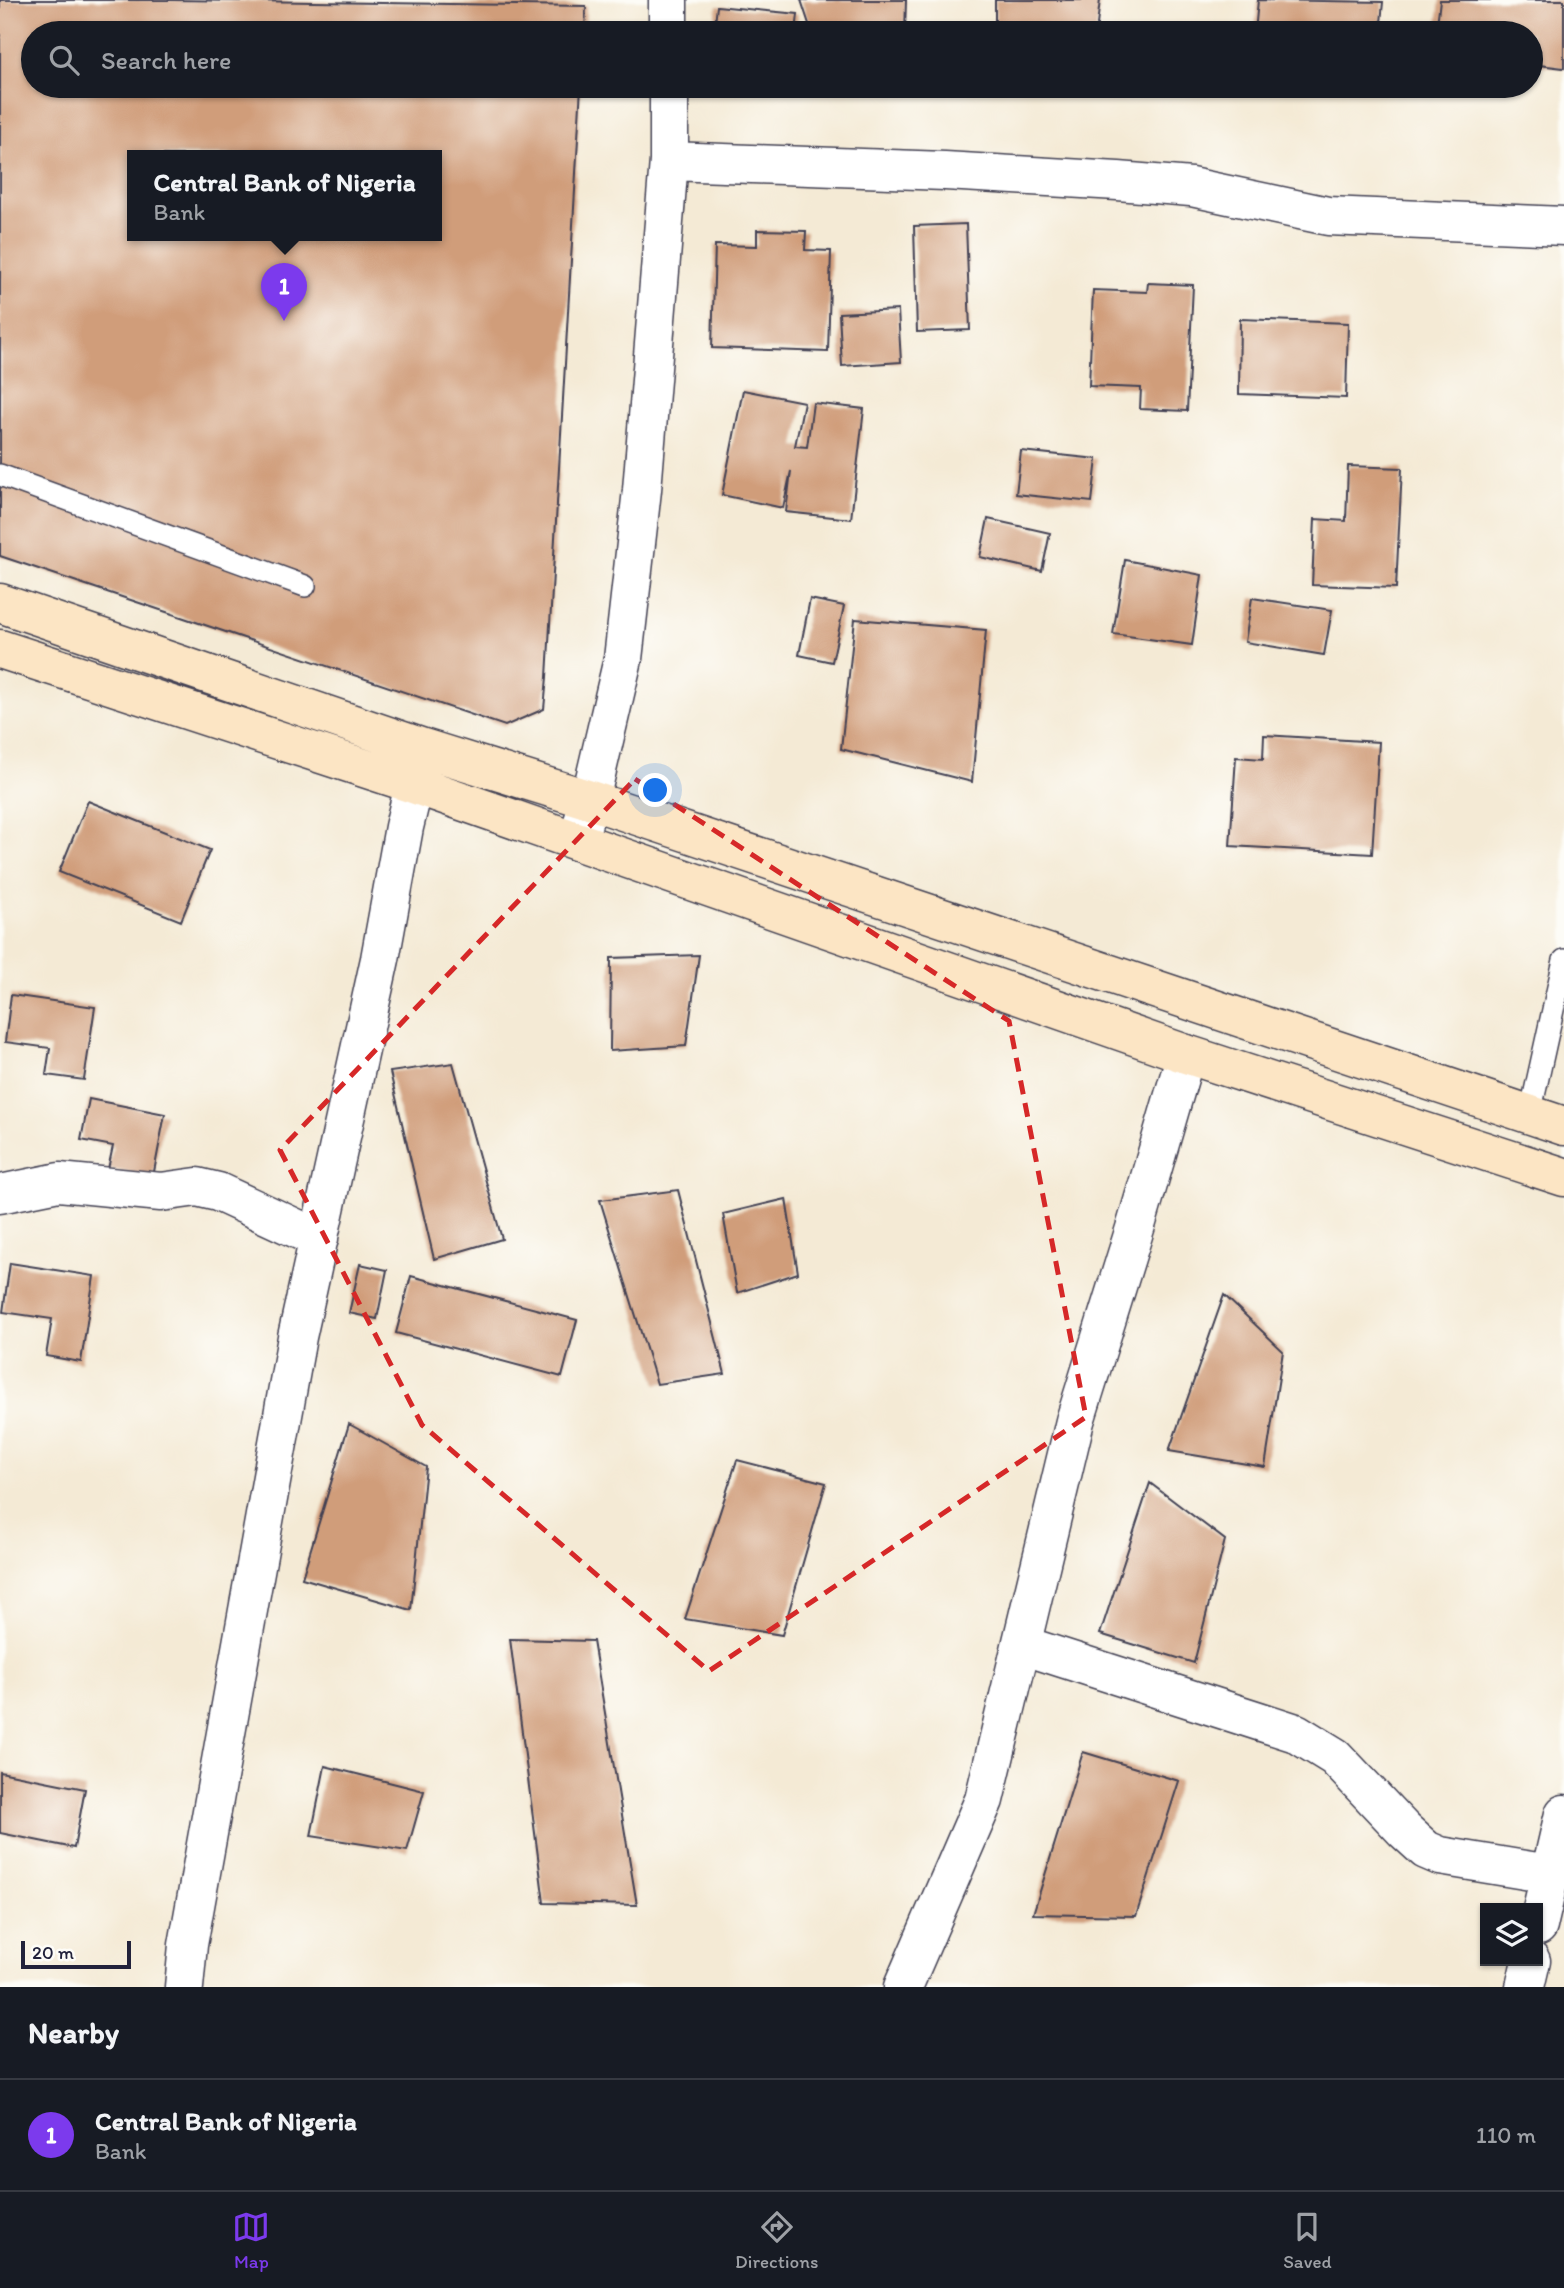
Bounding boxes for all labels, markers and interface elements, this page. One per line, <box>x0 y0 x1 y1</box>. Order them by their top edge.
search box <box>21 21 1543 98</box>
icon: search <box>45 41 83 79</box>
text: Search here <box>101 44 231 76</box>
popup <box>127 150 442 241</box>
text: Central Bank of Nigeria <box>154 166 415 198</box>
text: Bank <box>154 198 205 226</box>
pin: 1 <box>261 263 307 321</box>
your location <box>638 773 672 807</box>
map controls <box>1480 1903 1543 1966</box>
button: layers <box>1480 1903 1543 1966</box>
scale bar <box>21 1938 131 1970</box>
text: 20 m <box>32 1941 74 1964</box>
text: Nearby <box>28 2014 119 2051</box>
text: Central Bank of Nigeria <box>95 2105 357 2137</box>
text: 1 <box>46 2121 56 2149</box>
text: 110 m <box>1476 2121 1536 2149</box>
text: Bank <box>95 2137 147 2165</box>
tab: Map <box>232 2208 270 2273</box>
tab: Directions <box>735 2208 819 2273</box>
tab: Saved <box>1283 2208 1332 2273</box>

